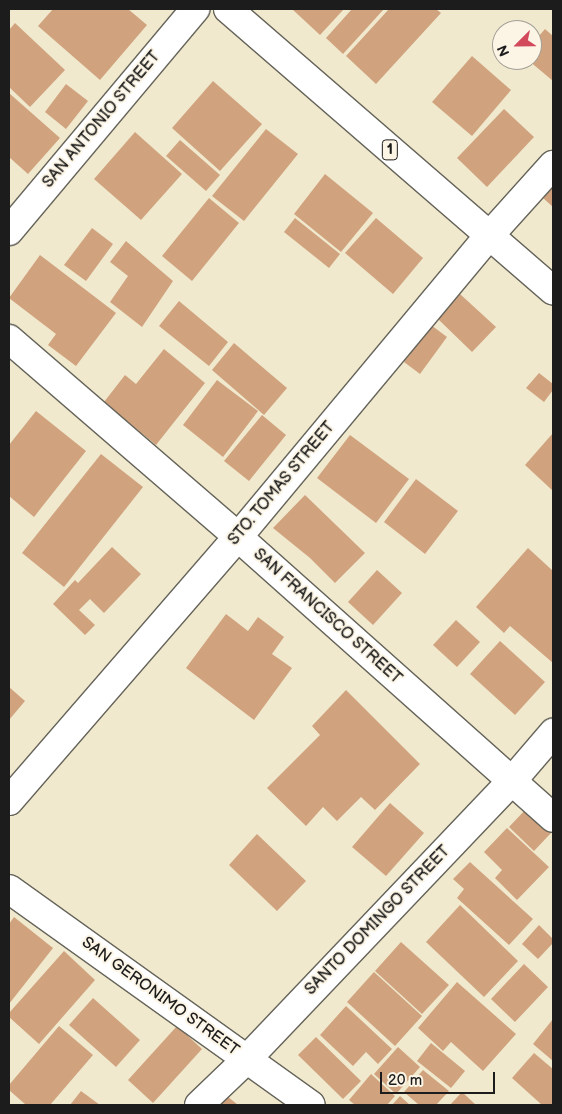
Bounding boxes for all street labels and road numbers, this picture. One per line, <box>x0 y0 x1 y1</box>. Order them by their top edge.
street label: SAN ANTONIO STREET <box>39 48 165 192</box>
road number: 1 <box>381 138 399 162</box>
street label: STO. TOMAS STREET <box>224 418 340 550</box>
street label: SAN FRANCISCO STREET <box>249 545 405 689</box>
street label: SANTO DOMINGO STREET <box>301 842 455 1000</box>
street label: SAN GERONIMO STREET <box>77 933 243 1061</box>

